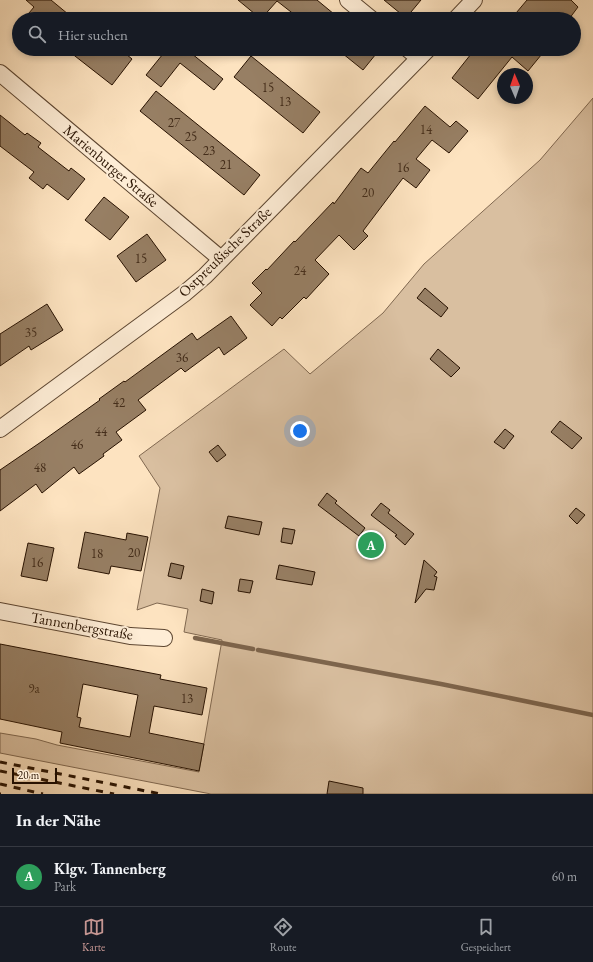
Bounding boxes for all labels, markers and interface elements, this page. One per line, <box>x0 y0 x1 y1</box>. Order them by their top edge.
search box <box>12 12 581 56</box>
icon: search <box>26 23 48 45</box>
text: Hier suchen <box>58 25 128 44</box>
north arrow <box>497 68 533 104</box>
house number: 15 <box>262 79 274 96</box>
house number: 13 <box>279 93 291 110</box>
house number: 27 <box>168 114 181 131</box>
street label: Marienburger Straße <box>60 120 163 211</box>
house number: 14 <box>420 121 433 138</box>
house number: 25 <box>185 128 197 145</box>
house number: 23 <box>203 142 215 159</box>
house number: 21 <box>220 156 232 173</box>
house number: 16 <box>397 159 409 176</box>
house number: 20 <box>362 184 374 201</box>
street label: Ostpreußische Straße <box>174 202 275 301</box>
house number: 15 <box>135 250 147 267</box>
house number: 24 <box>294 262 307 279</box>
house number: 35 <box>25 324 37 341</box>
house number: 36 <box>176 349 188 366</box>
house number: 42 <box>113 394 126 411</box>
your location <box>290 421 310 441</box>
house number: 44 <box>95 423 108 440</box>
house number: 46 <box>71 436 83 453</box>
house number: 48 <box>34 459 46 476</box>
pin: A <box>358 530 384 560</box>
house number: 20 <box>128 544 140 561</box>
house number: 18 <box>91 545 103 562</box>
house number: 16 <box>31 554 43 571</box>
street label: Tannenbergstraße <box>30 607 135 644</box>
house number: 9a <box>28 680 41 697</box>
house number: 13 <box>181 690 193 707</box>
scale bar <box>12 766 57 785</box>
text: 20 m <box>18 768 39 782</box>
text: In der Nähe <box>16 809 101 831</box>
text: Klgv. Tannenberg <box>54 859 166 878</box>
text: A <box>24 868 34 885</box>
text: 60 m <box>552 868 577 885</box>
text: Park <box>54 878 76 895</box>
tab: Karte <box>82 916 105 954</box>
tab: Route <box>270 916 297 954</box>
tab: Gespeichert <box>461 916 511 954</box>

